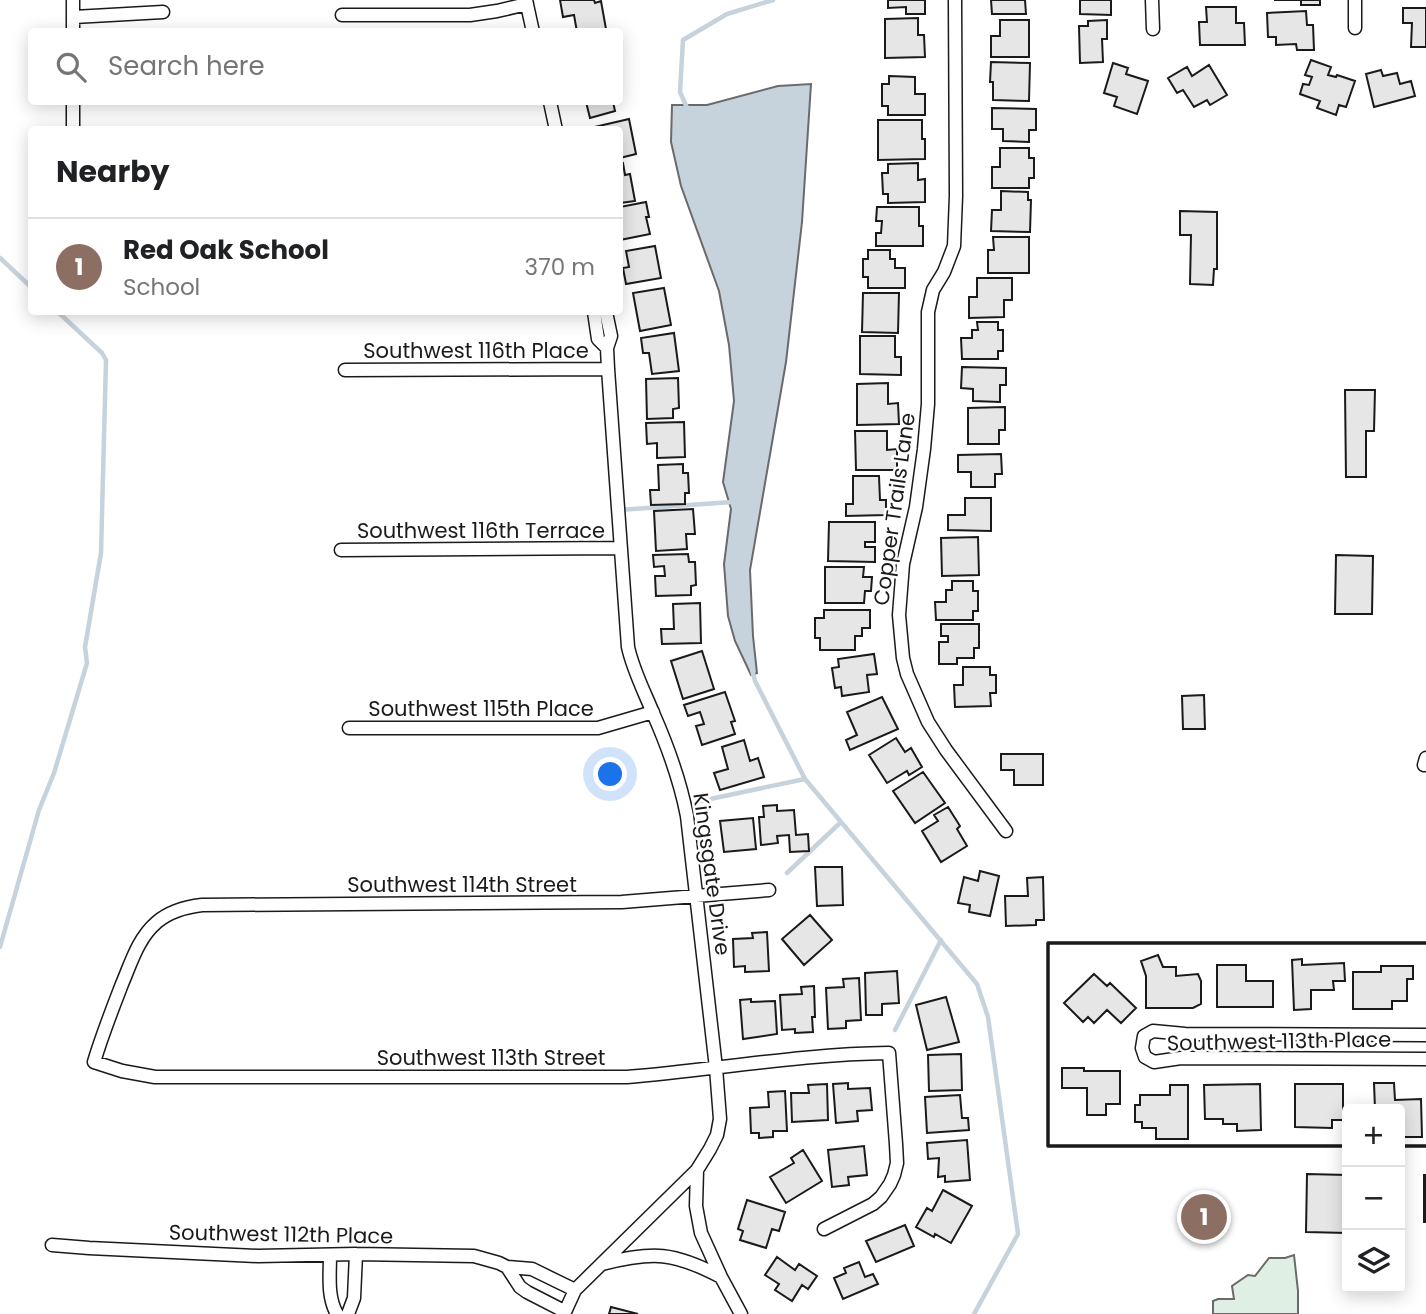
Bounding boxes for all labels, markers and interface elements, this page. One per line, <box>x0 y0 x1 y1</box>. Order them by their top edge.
search box <box>28 28 623 105</box>
icon: search <box>52 48 90 86</box>
text: Search here <box>108 48 265 84</box>
text: Nearby <box>56 150 170 193</box>
text: Red Oak School <box>123 232 329 268</box>
text: 1 <box>75 251 83 283</box>
text: 370 m <box>525 251 595 283</box>
text: School <box>123 271 200 303</box>
street label: Southwest 116th Place <box>363 336 589 365</box>
street label: Copper Trails Lane <box>866 411 922 607</box>
street label: Southwest 116th Terrace <box>357 516 605 545</box>
street label: Southwest 115th Place <box>368 694 594 723</box>
your location <box>593 757 627 791</box>
street label: Kingsgate Drive <box>686 791 738 957</box>
street label: Southwest 114th Street <box>347 870 577 899</box>
street label: Southwest 113th Place <box>1166 1025 1392 1057</box>
street label: Southwest 113th Street <box>377 1043 605 1072</box>
map controls <box>1342 1104 1405 1293</box>
button: + <box>1342 1104 1405 1167</box>
button: − <box>1342 1167 1405 1230</box>
pin: 1 <box>1181 1191 1227 1243</box>
street label: Southwest 112th Place <box>169 1218 393 1250</box>
button: layers <box>1342 1230 1405 1293</box>

